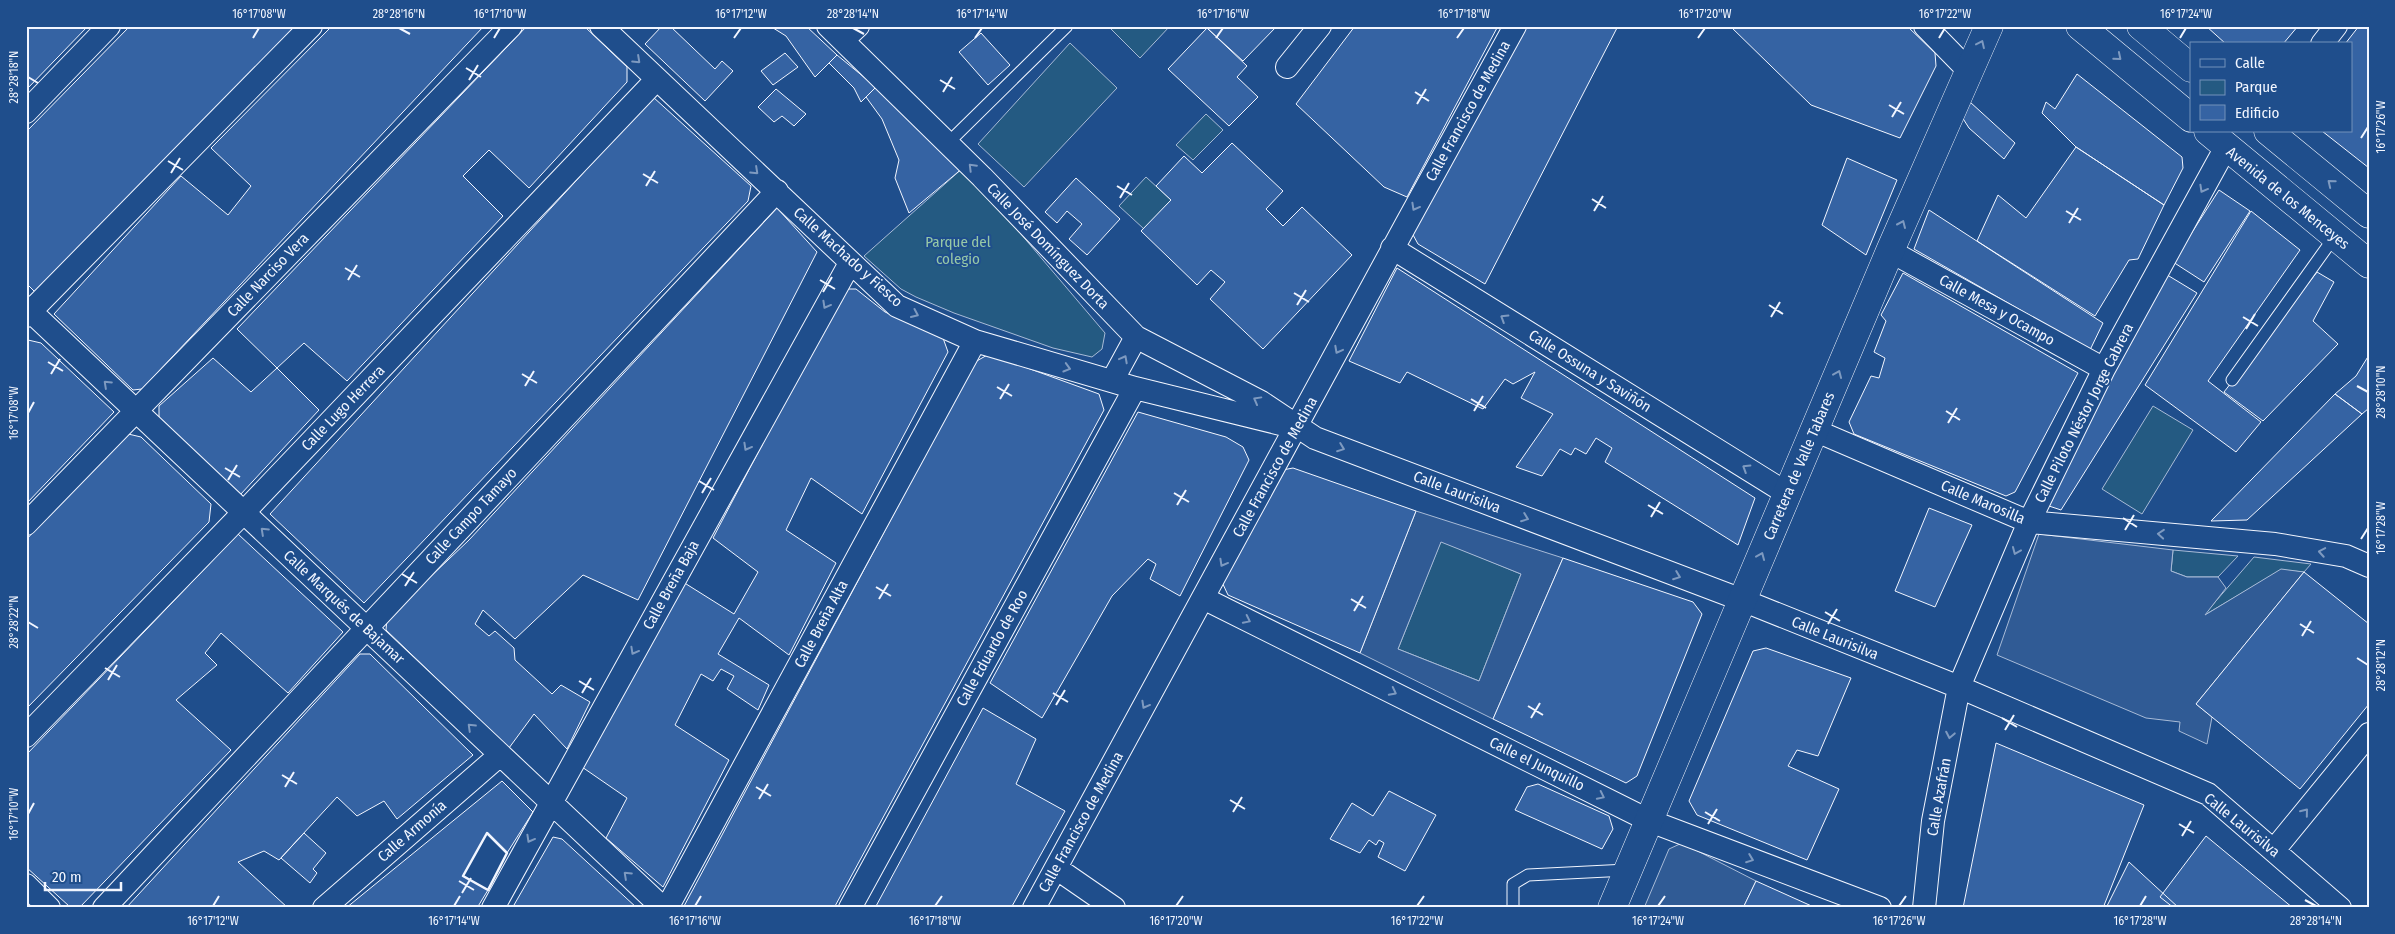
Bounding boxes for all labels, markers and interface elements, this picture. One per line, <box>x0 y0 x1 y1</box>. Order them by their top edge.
text: 16°17'08"W <box>232 7 286 21</box>
text: 28°28'16"N <box>373 7 425 21</box>
text: 16°17'10"W <box>474 7 526 21</box>
text: 16°17'12"W <box>715 7 767 21</box>
text: 28°28'14"N <box>827 7 879 21</box>
text: 16°17'14"W <box>956 7 1008 21</box>
text: 16°17'16"W <box>1197 7 1249 21</box>
text: 16°17'18"W <box>1438 7 1490 21</box>
text: 16°17'20"W <box>1678 7 1732 21</box>
text: 16°17'22"W <box>1919 7 1971 21</box>
text: 16°17'24"W <box>2160 7 2212 21</box>
street label: Calle Francisco de Medina <box>1422 38 1514 184</box>
one-way arrow <box>1975 40 1986 49</box>
legend <box>2190 42 2352 132</box>
text: 28°28'18"N <box>7 51 21 103</box>
one-way arrow <box>2112 52 2121 61</box>
one-way arrow <box>631 54 640 63</box>
text: Calle <box>2235 54 2265 72</box>
text: Parque <box>2235 78 2278 96</box>
text: 16°17'26"W <box>2374 101 2388 153</box>
text: Edificio <box>2235 104 2280 122</box>
street label: Avenida de los Menceyes <box>2223 143 2353 253</box>
one-way arrow <box>969 164 978 173</box>
one-way arrow <box>750 165 759 174</box>
street label: Calle José Domínguez Dorta <box>983 179 1113 313</box>
one-way arrow <box>2328 181 2337 189</box>
one-way arrow <box>2199 184 2209 193</box>
one-way arrow <box>1411 201 1421 210</box>
street label: Calle Machado y Fiesco <box>790 203 906 311</box>
one-way arrow <box>1895 220 1906 229</box>
street label: Calle Narciso Vera <box>223 229 313 321</box>
park label: Parque del colegio <box>925 233 991 268</box>
street label: Calle Mesa y Ocampo <box>1936 271 2058 349</box>
one-way arrow <box>822 300 832 309</box>
one-way arrow <box>910 307 919 318</box>
one-way arrow <box>1501 314 1510 324</box>
street label: Calle Piloto Néstor Jorge Cabrera <box>2031 320 2137 506</box>
street label: Calle Ossuna y Saviñón <box>1525 326 1655 416</box>
one-way arrow <box>1334 344 1344 353</box>
one-way arrow <box>1118 356 1128 365</box>
street label: Calle Lugo Herrera <box>298 361 388 455</box>
one-way arrow <box>1063 363 1071 373</box>
text: 28°28'10"N <box>2374 365 2388 419</box>
one-way arrow <box>1832 370 1842 379</box>
one-way arrow <box>104 380 113 389</box>
text: 16°17'08"W <box>7 386 21 440</box>
street label: Carretera de Valle Tabares <box>1760 389 1838 543</box>
street label: Calle Francisco de Medina <box>1229 394 1321 540</box>
one-way arrow <box>1253 396 1262 406</box>
one-way arrow <box>743 442 753 451</box>
one-way arrow <box>1336 442 1345 452</box>
street label: Calle Campo Tamayo <box>421 464 521 568</box>
one-way arrow <box>1743 465 1752 474</box>
street label: Calle Laurisilva <box>1411 467 1503 517</box>
street label: Calle Marosilla <box>1938 476 2028 528</box>
text: 16°17'28"W <box>2374 502 2388 554</box>
one-way arrow <box>1521 512 1529 522</box>
one-way arrow <box>260 528 269 537</box>
one-way arrow <box>2157 529 2165 540</box>
street label: Calle Breña Baja <box>639 537 703 633</box>
street label: Calle Marqués de Bajamar <box>280 546 409 668</box>
one-way arrow <box>2012 547 2022 555</box>
one-way arrow <box>2318 548 2327 558</box>
one-way arrow <box>1754 552 1765 561</box>
one-way arrow <box>1219 557 1229 566</box>
one-way arrow <box>1673 570 1681 580</box>
street label: Calle Breña Alta <box>790 577 852 671</box>
street label: Calle Eduardo de Roo <box>953 587 1032 709</box>
text: 28°28'22"N <box>7 596 21 648</box>
street label: Calle Laurisilva <box>1789 612 1881 664</box>
one-way arrow <box>1242 614 1251 624</box>
text: 28°28'12"N <box>2374 639 2388 691</box>
one-way arrow <box>630 645 640 654</box>
one-way arrow <box>1387 686 1396 696</box>
one-way arrow <box>1141 700 1151 709</box>
one-way arrow <box>467 724 476 733</box>
one-way arrow <box>1945 730 1955 739</box>
street label: Calle el Junquillo <box>1486 733 1588 795</box>
street label: Calle Francisco de Medina <box>1035 749 1127 895</box>
street label: Calle Azafrán <box>1923 757 1955 837</box>
text: 16°17'10"W <box>7 788 21 840</box>
street label: Calle Laurisilva <box>2201 789 2283 861</box>
one-way arrow <box>1595 790 1604 800</box>
street label: Calle Armonía <box>374 796 450 866</box>
one-way arrow <box>2299 809 2307 818</box>
one-way arrow <box>526 834 536 843</box>
one-way arrow <box>1746 853 1754 863</box>
scale bar <box>45 859 121 891</box>
text: 20 m <box>52 868 82 886</box>
one-way arrow <box>624 872 633 881</box>
text: 16°17'12"W <box>187 914 239 928</box>
text: 16°17'14"W <box>428 914 480 928</box>
text: 16°17'16"W <box>669 914 721 928</box>
text: 16°17'18"W <box>909 914 961 928</box>
text: 16°17'20"W <box>1149 914 1203 928</box>
text: 16°17'22"W <box>1391 914 1443 928</box>
text: 16°17'24"W <box>1632 914 1684 928</box>
text: 16°17'26"W <box>1873 914 1925 928</box>
text: 16°17'28"W <box>2114 914 2166 928</box>
text: 28°28'14"N <box>2290 914 2342 928</box>

